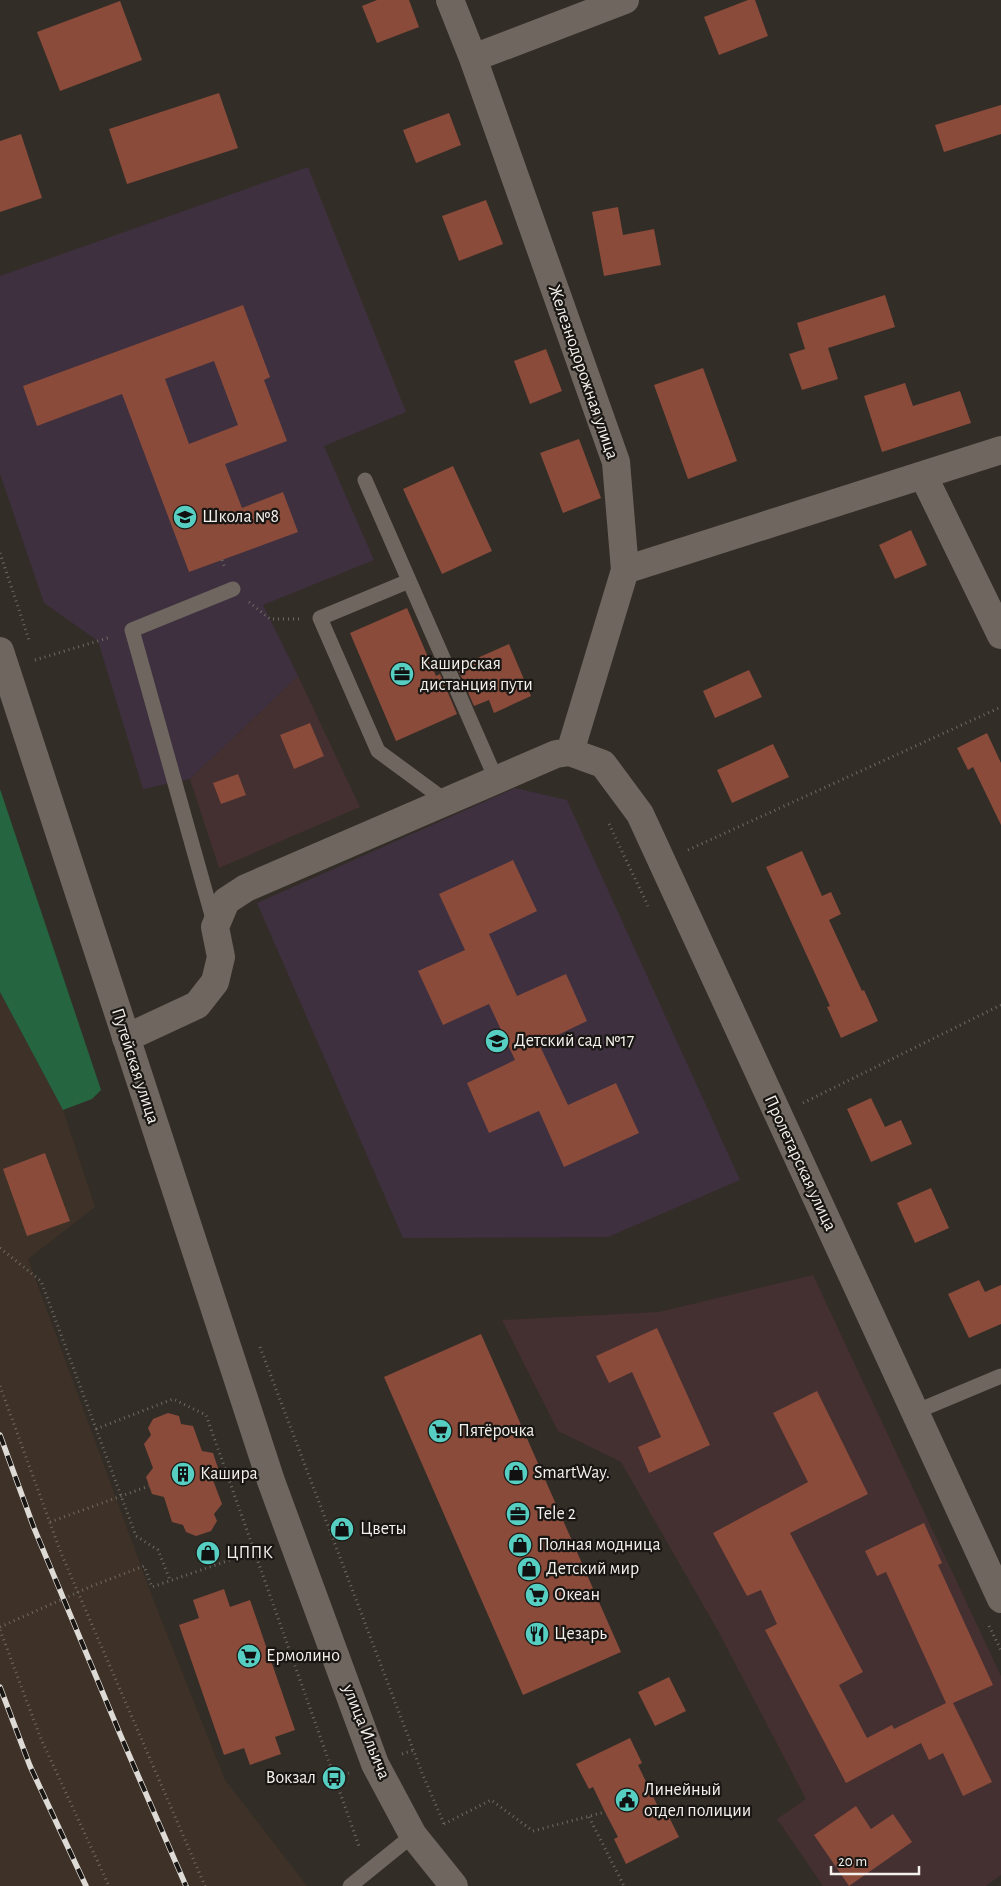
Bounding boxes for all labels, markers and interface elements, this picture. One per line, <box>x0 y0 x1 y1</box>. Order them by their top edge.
street label: Железнодорожная улица <box>545 282 621 462</box>
school or university icon: Школа №8 <box>172 504 198 530</box>
place label: Школа №8 <box>202 508 279 526</box>
place label: Каширская дистанция пути <box>420 655 533 694</box>
office icon: Каширская дистанция пути <box>389 661 415 687</box>
street label: Путейская улица <box>108 1006 162 1126</box>
school or university icon: Детский сад №17 <box>484 1028 510 1054</box>
place label: Детский сад №17 <box>514 1032 634 1050</box>
street label: Пролетарская улица <box>761 1092 839 1234</box>
supermarket icon: Пятёрочка <box>427 1418 453 1444</box>
place label: Пятёрочка <box>458 1422 535 1440</box>
shop icon: SmartWay. <box>503 1460 529 1486</box>
building icon: Кашира <box>170 1461 196 1487</box>
place label: SmartWay. <box>534 1464 610 1482</box>
place label: Кашира <box>200 1465 258 1483</box>
office icon: Tele 2 <box>505 1501 531 1527</box>
place label: Tele 2 <box>536 1505 576 1523</box>
shop icon: Цветы <box>329 1516 355 1542</box>
place label: Цветы <box>360 1520 407 1538</box>
shop icon: Полная модница <box>507 1532 533 1558</box>
place label: Полная модница <box>538 1536 661 1554</box>
shop icon: ЦППК <box>195 1540 221 1566</box>
place label: ЦППК <box>226 1544 273 1562</box>
shop icon: Детский мир <box>516 1556 542 1582</box>
place label: Детский мир <box>546 1560 639 1578</box>
supermarket icon: Океан <box>524 1582 550 1608</box>
place label: Океан <box>554 1586 600 1604</box>
restaurant icon: Цезарь <box>524 1621 550 1647</box>
place label: Цезарь <box>554 1625 607 1643</box>
supermarket icon: Ермолино <box>236 1643 262 1669</box>
place label: Ермолино <box>266 1647 340 1665</box>
street label: улица Ильича <box>338 1681 393 1782</box>
bus stop icon: Вокзал <box>321 1765 347 1791</box>
place label: Вокзал <box>265 1769 316 1787</box>
place label: Линейный отдел полиции <box>644 1781 751 1820</box>
public building icon: Линейный отдел полиции <box>614 1787 640 1813</box>
scale bar <box>831 1844 918 1876</box>
text: 20 m <box>838 1854 867 1869</box>

